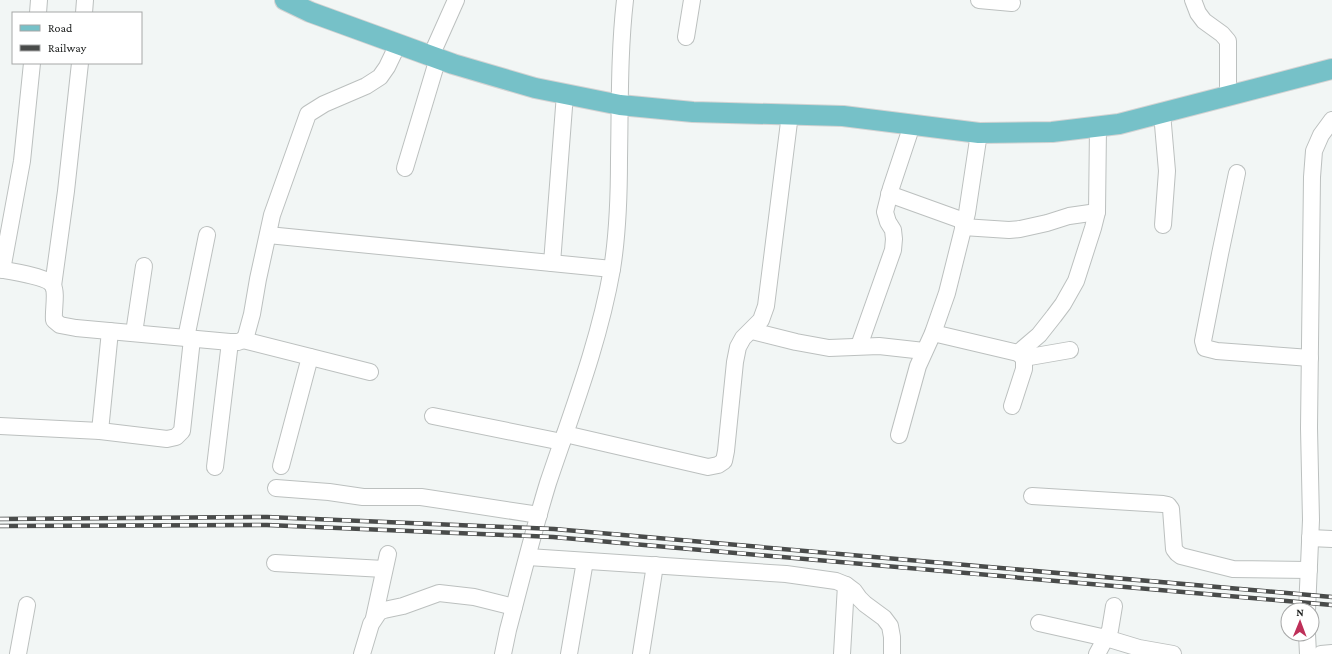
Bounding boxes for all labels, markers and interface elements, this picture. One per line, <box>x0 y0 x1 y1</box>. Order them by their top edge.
legend <box>12 12 142 64</box>
text: Road <box>48 21 73 35</box>
text: Railway <box>48 41 87 55</box>
north arrow <box>1280 602 1320 642</box>
text: N <box>1296 606 1305 618</box>

